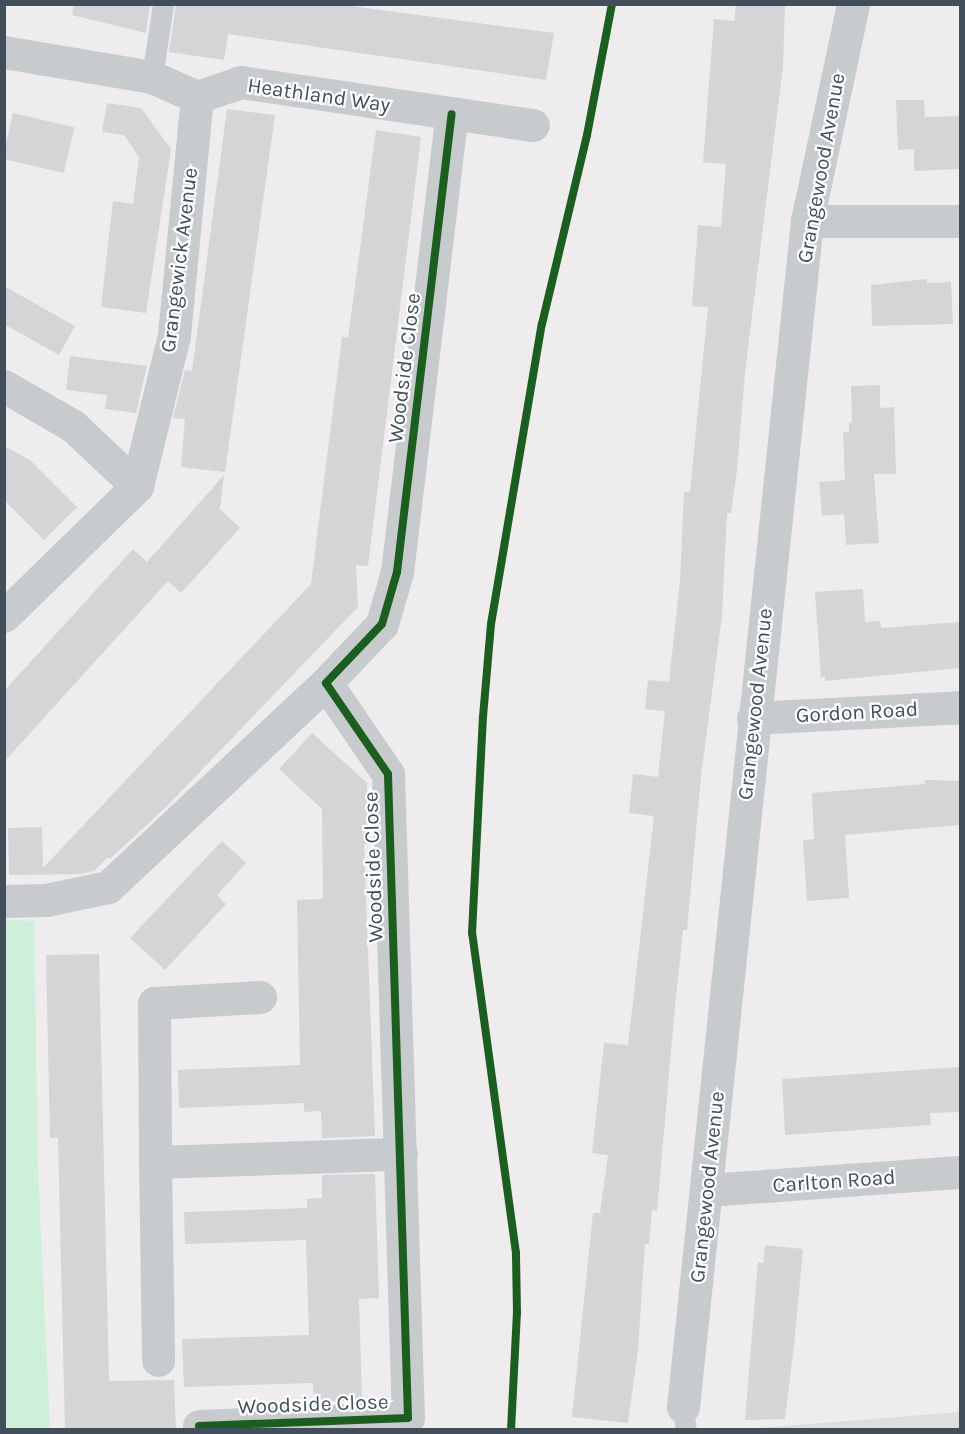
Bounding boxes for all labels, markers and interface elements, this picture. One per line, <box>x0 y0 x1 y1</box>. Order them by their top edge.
street label: Grangewood Avenue <box>792 71 850 265</box>
street label: Heathland Way <box>246 73 392 117</box>
street label: Grangewick Avenue <box>155 166 203 354</box>
street label: Woodside Close <box>382 292 426 444</box>
street label: Grangewood Avenue <box>732 607 778 801</box>
street label: Gordon Road <box>795 696 919 728</box>
street label: Woodside Close <box>358 791 388 943</box>
street label: Grangewood Avenue <box>684 1090 730 1284</box>
street label: Carlton Road <box>772 1164 896 1198</box>
street label: Woodside Close <box>237 1389 389 1419</box>

